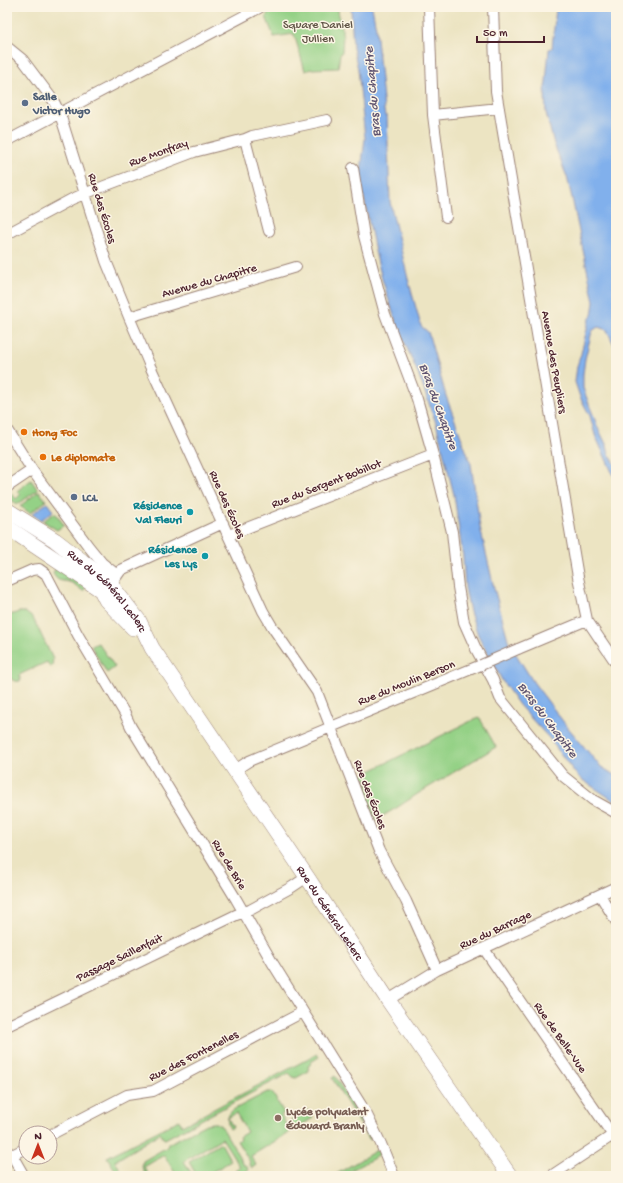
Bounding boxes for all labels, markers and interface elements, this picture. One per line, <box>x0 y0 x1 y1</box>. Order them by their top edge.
scale bar <box>477 18 544 44</box>
park label: Square Daniel Jullien <box>283 19 353 47</box>
text: 50 m <box>483 27 508 41</box>
water label: Bras du Chapitre <box>362 45 385 137</box>
place label: Salle Victor Hugo <box>32 91 91 119</box>
marker: Salle Victor Hugo <box>20 98 30 108</box>
street label: Rue Monfray <box>127 137 190 171</box>
street label: Rue des Écoles <box>84 172 119 246</box>
street label: Avenue du Chapitre <box>161 261 259 302</box>
street label: Avenue des Peupliers <box>537 310 569 415</box>
water label: Bras du Chapitre <box>415 362 461 453</box>
marker: Hong Foc <box>19 427 29 437</box>
place label: Hong Foc <box>32 427 78 441</box>
marker: Le diplomate <box>38 452 48 462</box>
place label: Le diplomate <box>51 452 116 466</box>
street label: Rue du Sergent Bobillot <box>270 457 385 512</box>
street label: Rue des Écoles <box>205 469 248 541</box>
marker: LCL <box>69 492 79 502</box>
place label: LCL <box>82 492 99 506</box>
place label: Résidence Val Fleuri <box>132 500 183 528</box>
marker: Résidence Val Fleuri <box>185 507 195 517</box>
place label: Résidence Les Lys <box>147 544 198 572</box>
street label: Rue du Général Leclerc <box>64 547 149 636</box>
marker: Résidence Les Lys <box>200 551 210 561</box>
street label: Rue du Moulin Berson <box>356 658 458 710</box>
water label: Bras du Chapitre <box>514 680 581 762</box>
street label: Rue des Écoles <box>350 758 389 832</box>
street label: Rue de Brie <box>208 837 249 893</box>
street label: Rue du Général Leclerc <box>292 864 365 964</box>
street label: Rue du Barrage <box>458 908 535 954</box>
street label: Passage Saillenfait <box>73 931 166 986</box>
street label: Rue de Belle-Vue <box>530 1000 589 1077</box>
street label: Rue des Fontenelles <box>147 1028 241 1085</box>
place label: Lycée polyvalent Édouard Branly <box>285 1106 369 1134</box>
marker: Lycée polyvalent Édouard Branly <box>273 1113 283 1123</box>
north arrow <box>18 1125 58 1165</box>
text: N <box>34 1131 42 1143</box>

